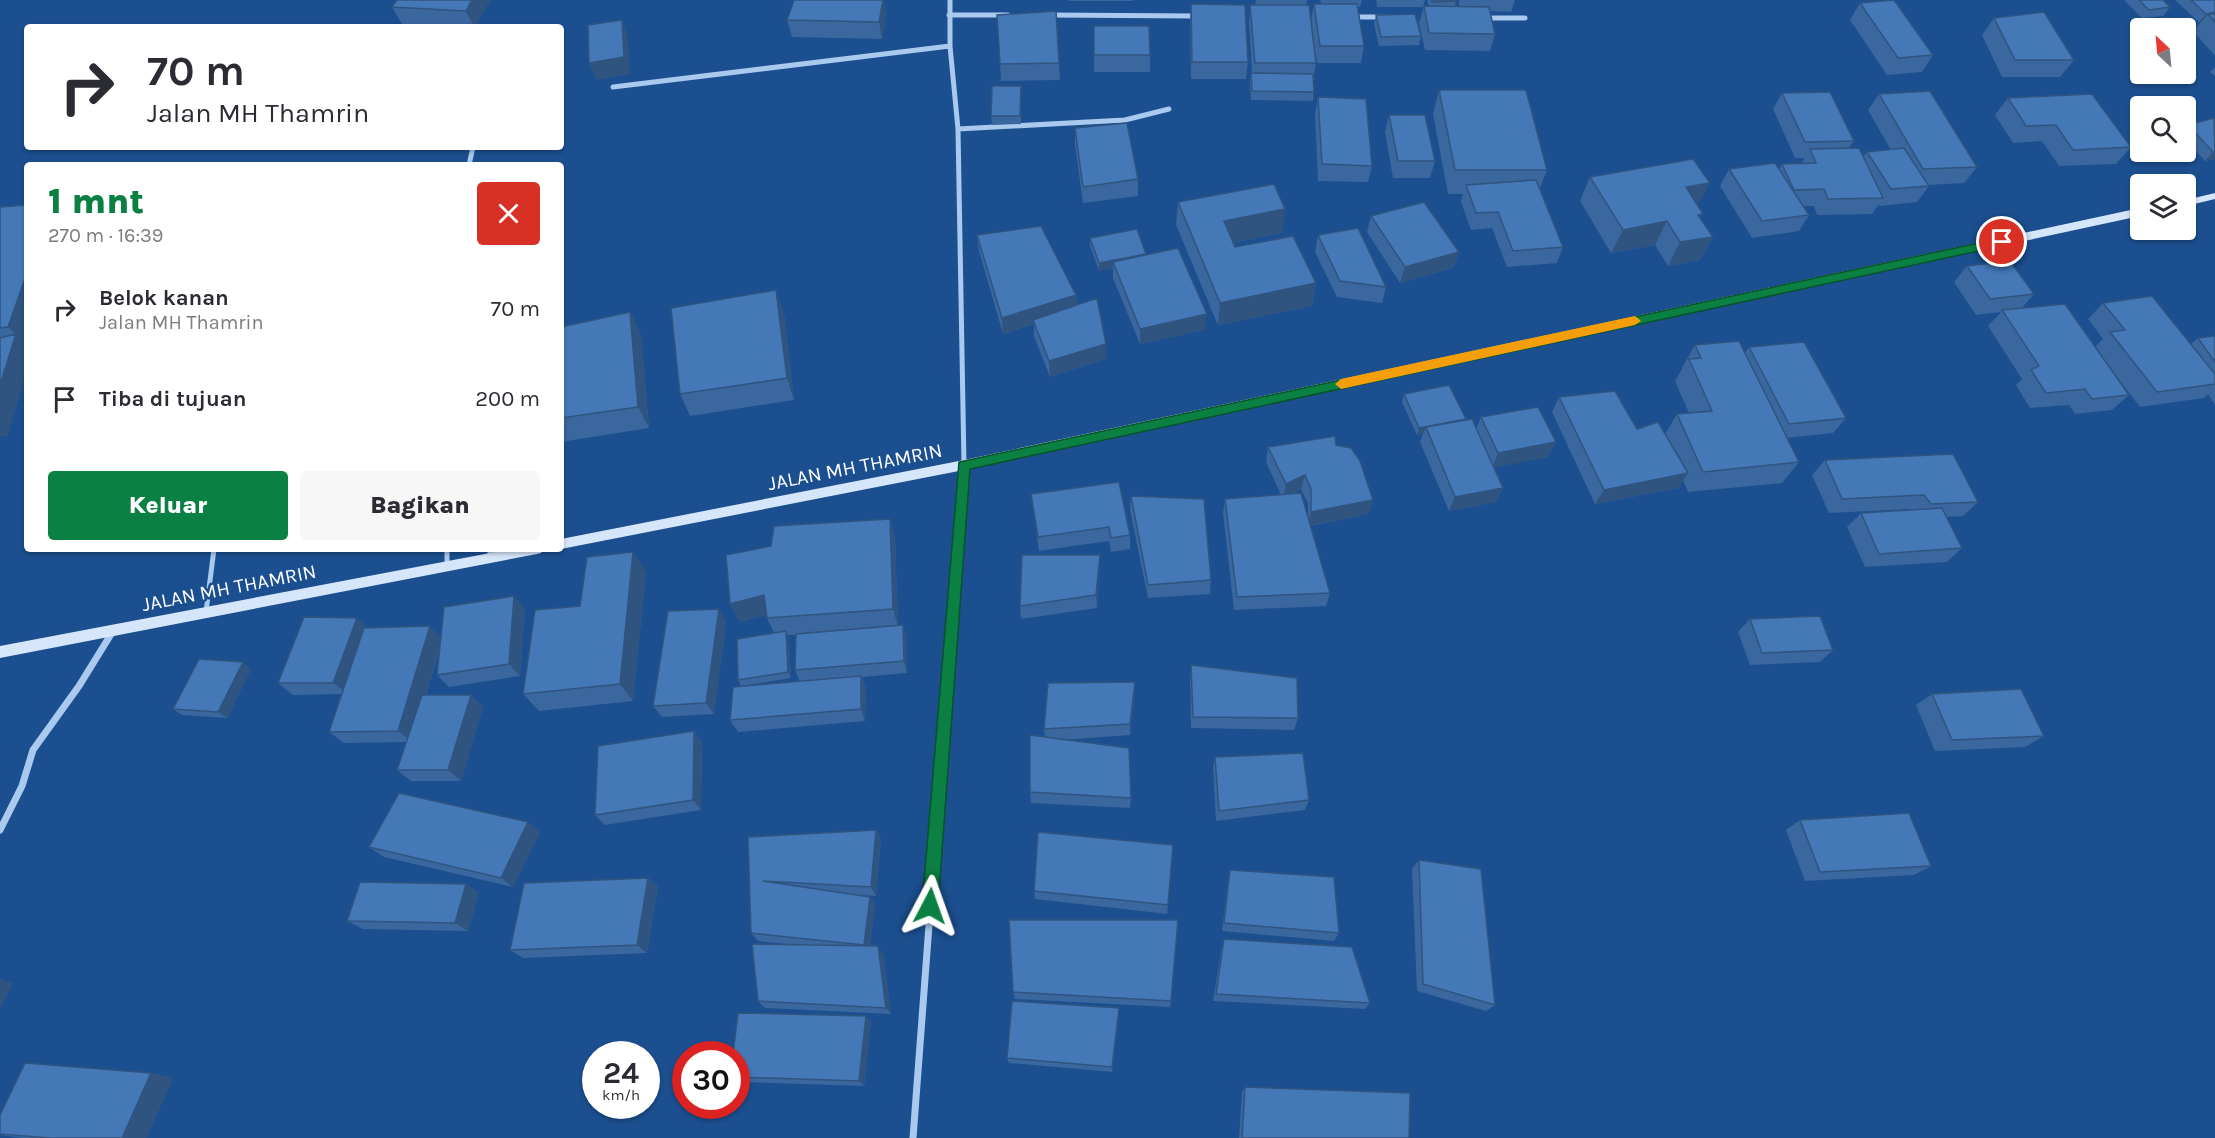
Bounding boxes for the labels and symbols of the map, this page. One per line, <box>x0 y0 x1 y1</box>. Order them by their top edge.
north arrow <box>2130 18 2196 84</box>
pin <box>1976 216 2027 267</box>
street label: JALAN MH THAMRIN <box>766 439 944 495</box>
street label: JALAN MH THAMRIN <box>140 560 318 616</box>
position arrow <box>898 874 962 938</box>
speed limit sign: 30 <box>672 1041 750 1119</box>

